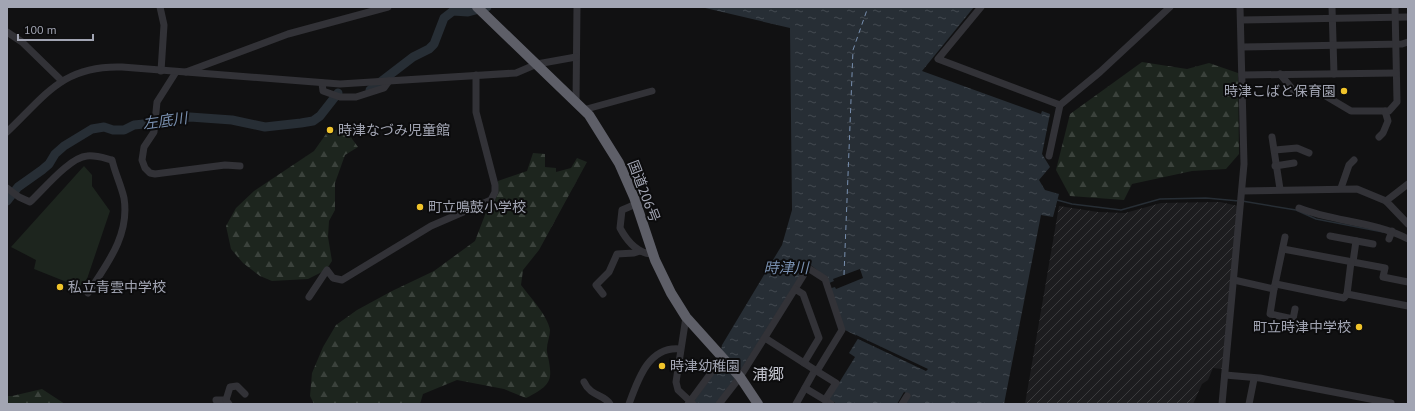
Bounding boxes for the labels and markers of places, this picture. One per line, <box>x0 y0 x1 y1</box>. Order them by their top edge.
place label: 時津こばと保育園 <box>1224 82 1336 100</box>
marker: 時津こばと保育園 <box>1339 86 1349 96</box>
place label: 時津なづみ児童館 <box>338 121 450 139</box>
marker: 時津なづみ児童館 <box>325 125 335 135</box>
place label: 町立鳴鼓小学校 <box>428 198 526 216</box>
marker: 町立鳴鼓小学校 <box>415 202 425 212</box>
place label: 私立青雲中学校 <box>68 278 166 296</box>
marker: 私立青雲中学校 <box>55 282 65 292</box>
place label: 町立時津中学校 <box>1253 318 1351 336</box>
marker: 町立時津中学校 <box>1354 322 1364 332</box>
place label: 時津幼稚園 <box>670 357 740 375</box>
marker: 時津幼稚園 <box>657 361 667 371</box>

